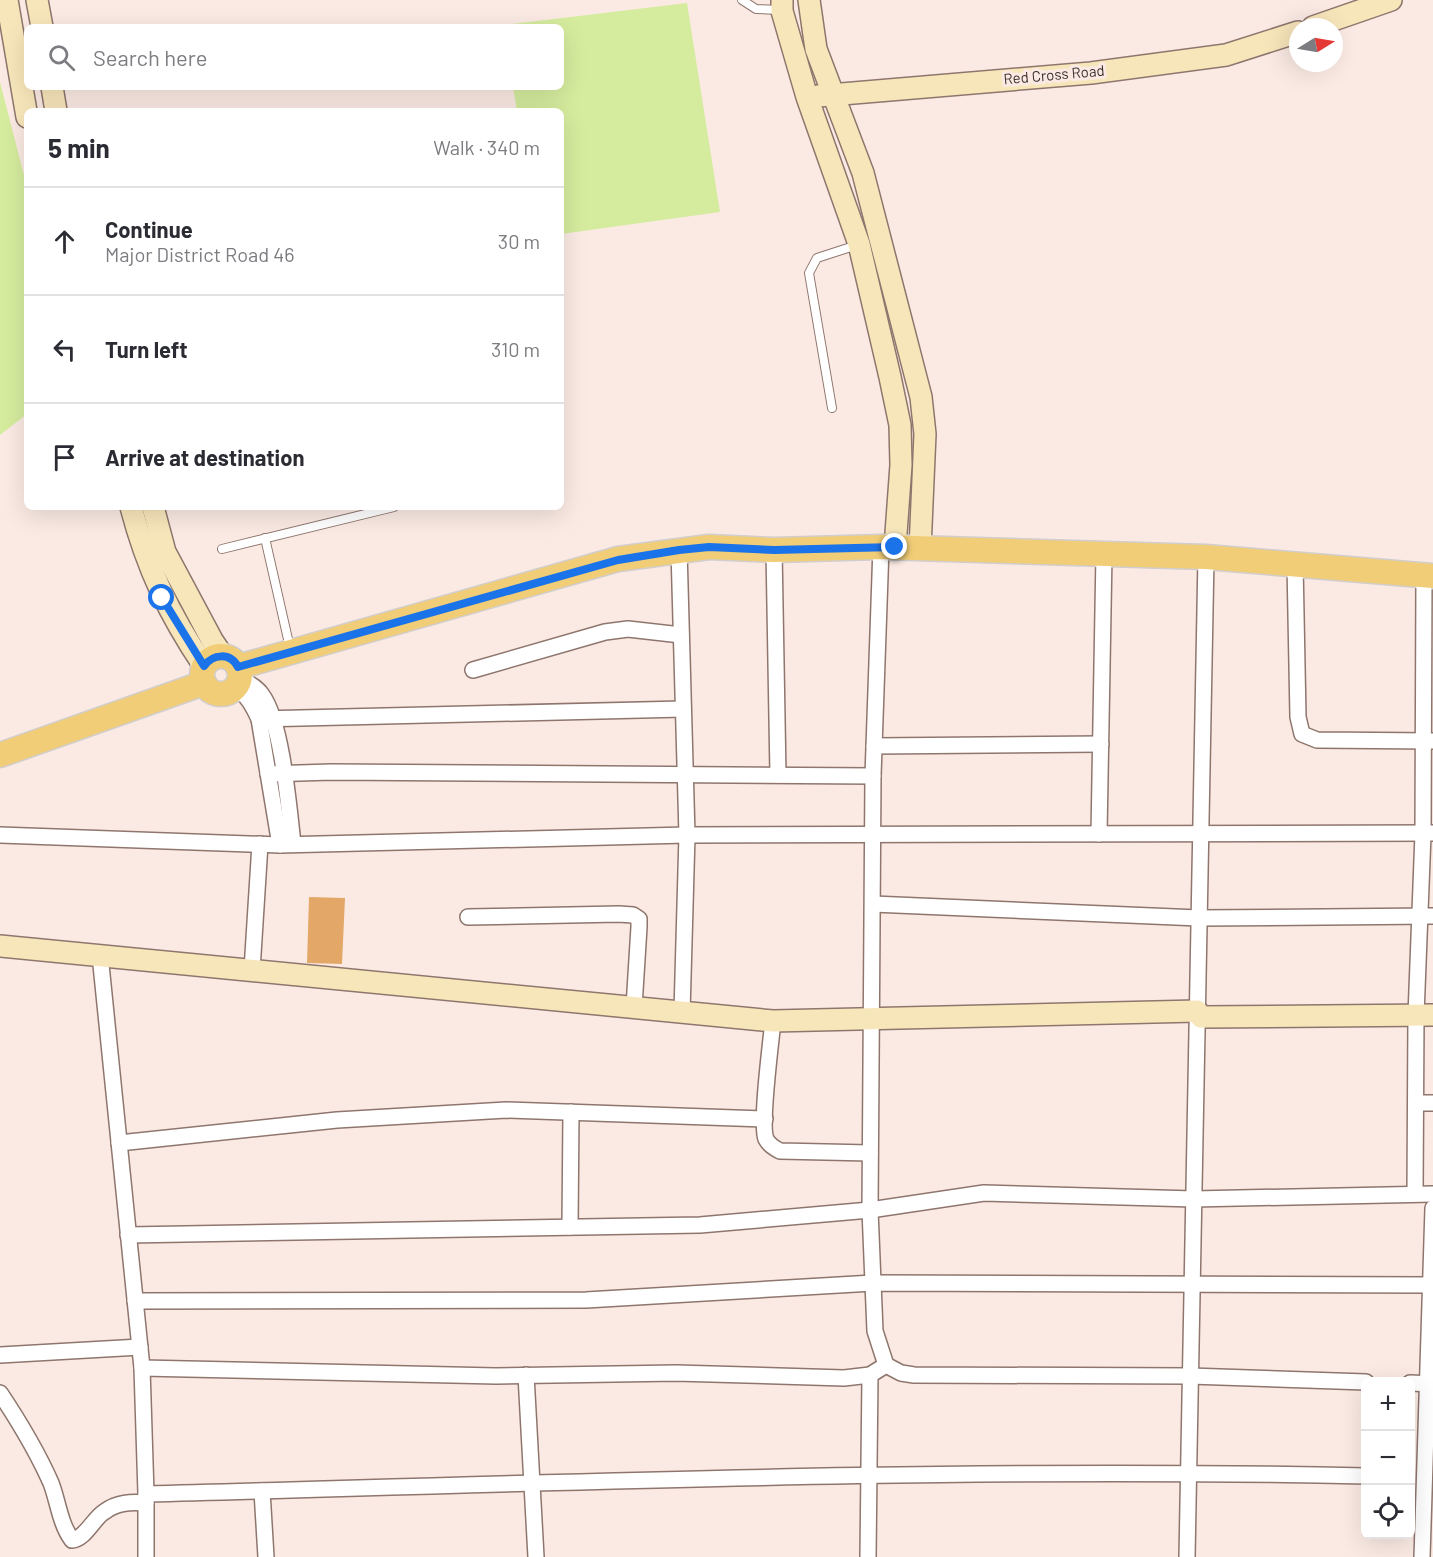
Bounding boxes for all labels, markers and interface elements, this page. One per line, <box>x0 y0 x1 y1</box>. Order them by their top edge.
north arrow <box>1289 18 1343 72</box>
search box <box>24 24 564 90</box>
icon: search <box>45 41 78 74</box>
text: Search here <box>93 44 207 70</box>
street label: Red Cross Road <box>1003 61 1105 87</box>
text: 5 min <box>48 132 110 163</box>
text: Walk · 340 m <box>433 135 540 159</box>
text: Continue <box>105 216 193 242</box>
icon: ahead <box>48 225 81 258</box>
text: 30 m <box>498 229 540 253</box>
text: Major District Road 46 <box>105 242 295 266</box>
icon: left <box>48 333 81 366</box>
text: Turn left <box>105 336 188 362</box>
text: 310 m <box>491 337 540 361</box>
icon: arrive <box>48 441 81 474</box>
text: Arrive at destination <box>105 444 304 470</box>
route end <box>881 533 907 559</box>
route start <box>148 584 174 610</box>
map controls <box>1361 1377 1415 1539</box>
button: + <box>1361 1377 1415 1431</box>
button: − <box>1361 1431 1415 1485</box>
button: locate <box>1361 1485 1415 1539</box>

